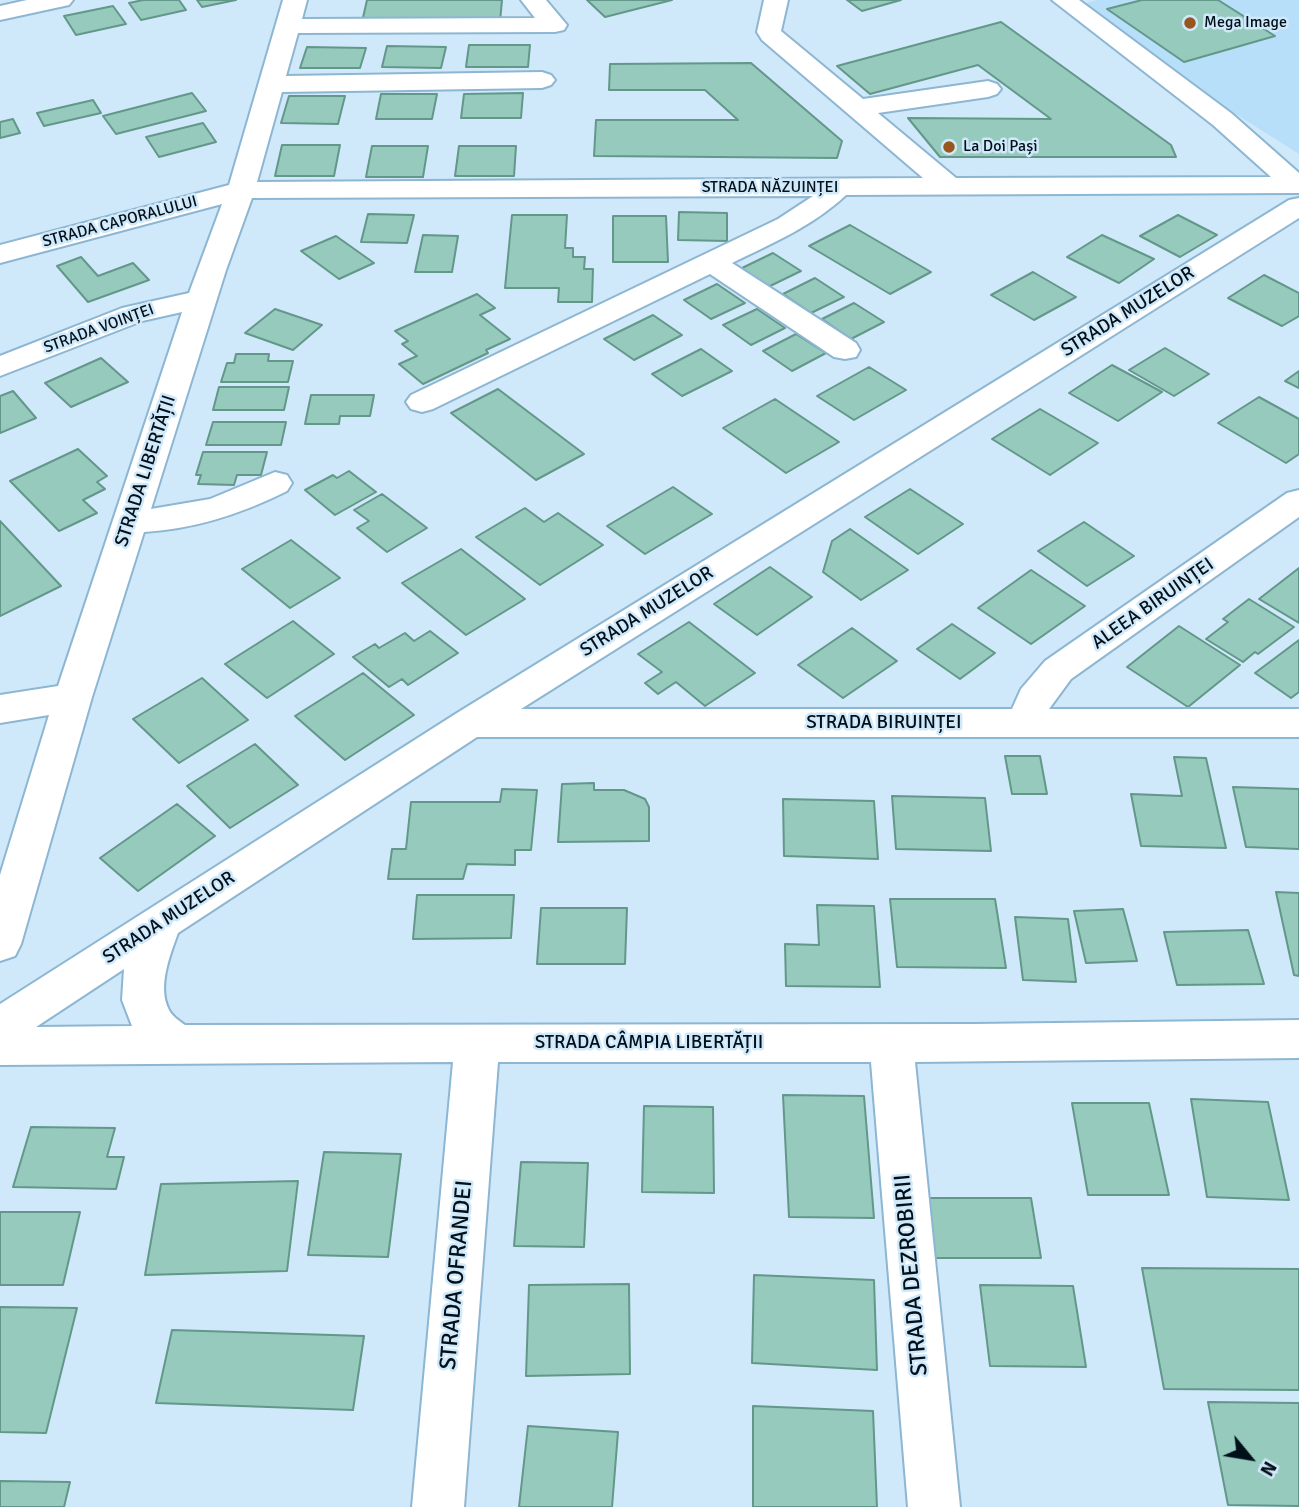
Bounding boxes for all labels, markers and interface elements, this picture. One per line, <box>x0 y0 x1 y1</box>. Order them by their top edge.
place label: Mega Image <box>1204 13 1287 33</box>
marker: Mega Image <box>1182 15 1198 31</box>
place label: La Doi Pași <box>963 137 1038 157</box>
marker: La Doi Pași <box>941 139 957 155</box>
street label: STRADA NĂZUINȚEI <box>702 178 838 198</box>
street label: STRADA CAPORALULUI <box>40 192 200 252</box>
street label: STRADA MUZELOR <box>1057 262 1199 362</box>
street label: STRADA VOINȚEI <box>41 300 157 358</box>
street label: STRADA LIBERTĂȚII <box>111 392 181 550</box>
street label: ALEEA BIRUINȚEI <box>1088 553 1218 655</box>
street label: STRADA MUZELOR <box>576 562 718 662</box>
street label: STRADA BIRUINȚEI <box>806 712 962 734</box>
street label: STRADA MUZELOR <box>99 867 239 969</box>
street label: STRADA CÂMPIA LIBERTĂȚII <box>535 1032 763 1054</box>
street label: STRADA DEZROBIRII <box>889 1173 935 1377</box>
street label: STRADA OFRANDEI <box>435 1179 479 1371</box>
north arrow <box>1215 1423 1285 1493</box>
text: N <box>1254 1457 1282 1480</box>

